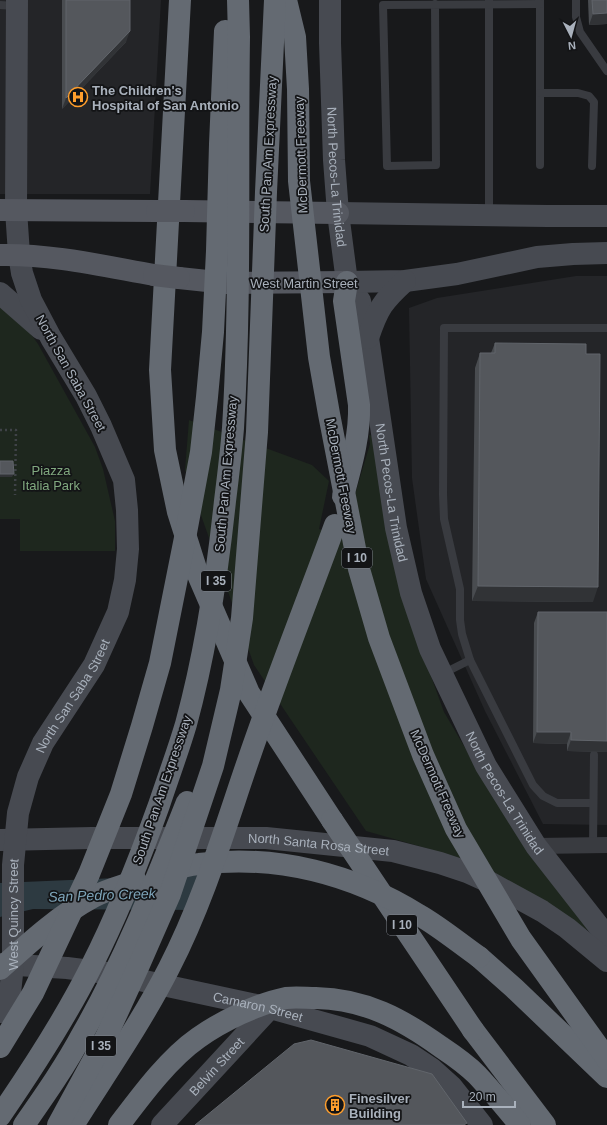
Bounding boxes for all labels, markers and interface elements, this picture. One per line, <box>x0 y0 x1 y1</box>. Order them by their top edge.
north arrow <box>551 16 591 56</box>
text: N <box>567 40 577 52</box>
street label: South Pan Am Expressway <box>256 75 280 233</box>
place label: The Children's Hospital of San Antonio <box>92 83 239 113</box>
hospital icon: The Children's Hospital of San Antonio <box>67 86 89 108</box>
street label: McDermott Freeway <box>291 96 311 214</box>
street label: North Pecos-La Trinidad <box>325 107 350 248</box>
street label: West Martin Street <box>250 276 358 291</box>
street label: North San Saba Street <box>33 312 109 434</box>
street label: South Pan Am Expressway <box>212 395 240 553</box>
street label: McDermott Freeway <box>322 417 360 535</box>
street label: North Pecos-La Trinidad <box>373 422 411 563</box>
park label: Piazza Italia Park <box>22 463 80 493</box>
road number: I 10 <box>342 548 372 568</box>
road number: I 35 <box>201 571 231 591</box>
street label: North San Saba Street <box>32 636 112 755</box>
street label: South Pan Am Expressway <box>129 713 195 867</box>
street label: McDermott Freeway <box>407 727 469 841</box>
street label: North Pecos-La Trinidad <box>463 729 547 857</box>
street label: North Santa Rosa Street <box>248 830 390 858</box>
street label: West Quincy Street <box>6 858 21 971</box>
water label: San Pedro Creek <box>48 885 157 905</box>
road number: I 10 <box>387 915 417 935</box>
street label: Camaron Street <box>212 988 305 1024</box>
street label: Belvin Street <box>186 1034 247 1098</box>
road number: I 35 <box>86 1036 116 1056</box>
scale bar <box>463 1083 515 1109</box>
text: 20 m <box>469 1090 496 1104</box>
place label: Finesilver Building <box>349 1091 410 1121</box>
building icon: Finesilver Building <box>324 1094 346 1116</box>

